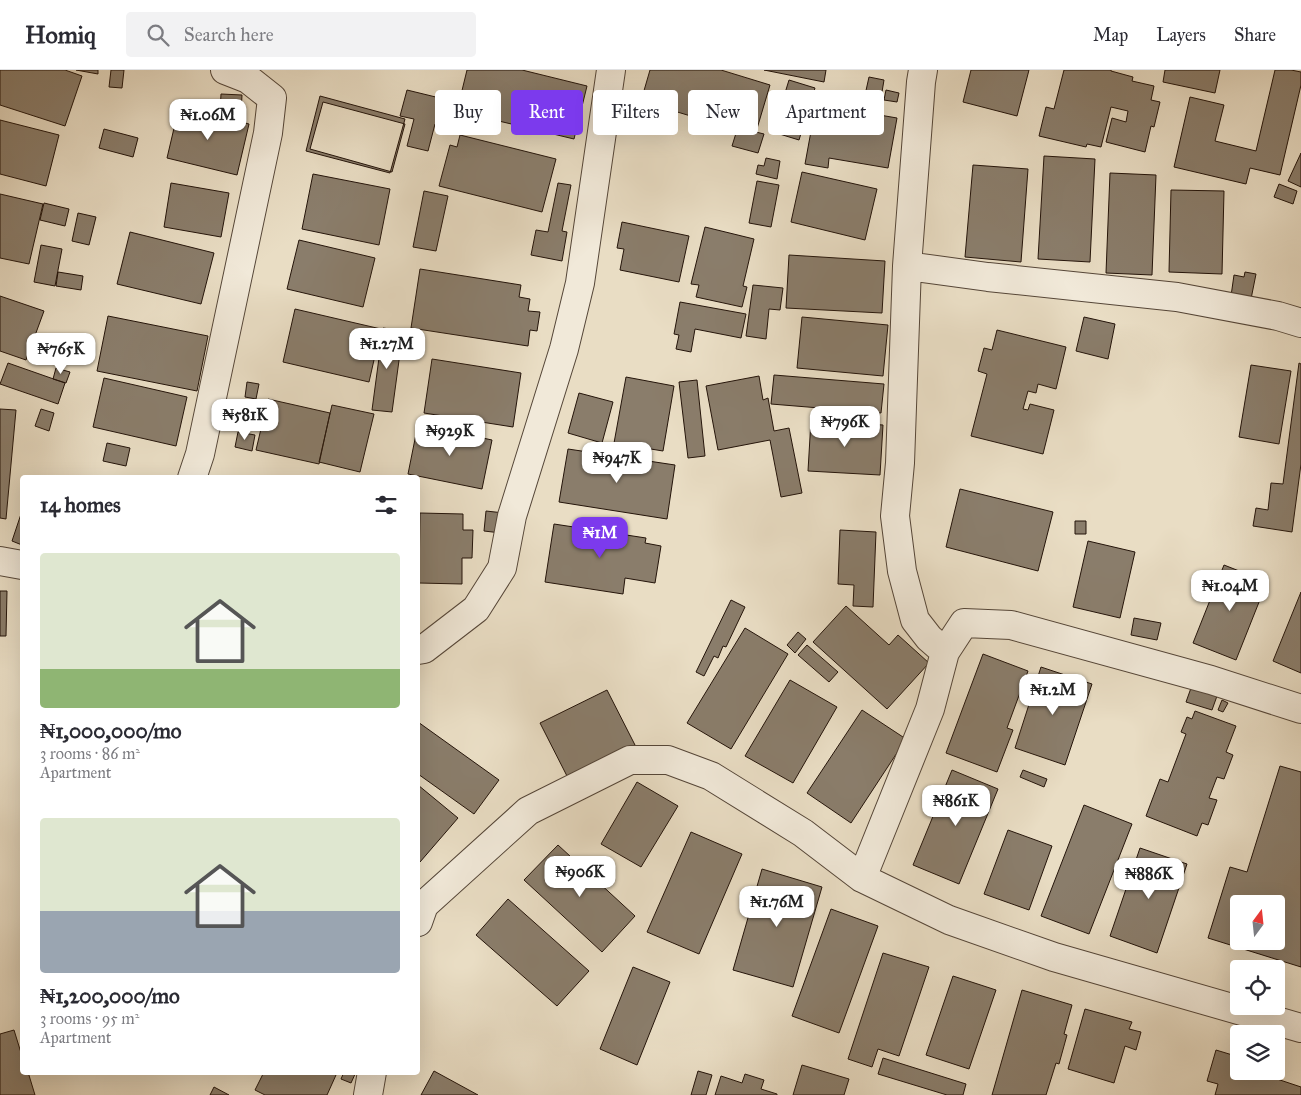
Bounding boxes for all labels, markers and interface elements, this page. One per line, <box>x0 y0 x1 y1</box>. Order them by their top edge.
search box <box>126 12 476 57</box>
text: Homiq <box>25 20 96 50</box>
icon: search <box>144 21 172 49</box>
text: Search here <box>184 23 274 46</box>
text: Map <box>1093 24 1128 46</box>
text: Layers <box>1156 24 1206 46</box>
text: Share <box>1234 24 1276 46</box>
chip: Buy <box>435 90 501 135</box>
chip: Rent <box>511 90 583 135</box>
chip: Filters <box>593 90 678 135</box>
chip: New <box>688 90 758 135</box>
chip: Apartment <box>768 90 884 135</box>
pin: ₦1.06M <box>167 98 249 141</box>
text: ₦1.06M <box>180 105 236 124</box>
pin: ₦1.27M <box>346 328 428 370</box>
pin: ₦765K <box>26 332 96 375</box>
text: ₦1.27M <box>360 334 414 353</box>
text: ₦765K <box>37 339 85 358</box>
pin: ₦581K <box>210 398 280 441</box>
text: ₦581K <box>222 405 268 424</box>
pin: ₦796K <box>810 406 880 448</box>
text: ₦796K <box>821 412 869 431</box>
pin: ₦929K <box>415 414 485 457</box>
text: ₦929K <box>426 421 474 440</box>
pin: ₦947K <box>582 442 652 484</box>
text: ₦947K <box>593 448 641 467</box>
icon: filters <box>372 491 400 519</box>
text: 14 homes <box>40 492 121 518</box>
pin: ₦1M <box>576 516 624 559</box>
text: ₦1M <box>583 523 617 542</box>
pin: ₦1.04M <box>1189 570 1271 612</box>
text: ₦1.04M <box>1202 576 1258 595</box>
icon: home <box>175 586 265 676</box>
pin: ₦1.2M <box>1018 674 1088 716</box>
text: ₦1.2M <box>1030 680 1076 699</box>
text: ₦1,000,000/mo <box>40 718 182 744</box>
text: 3 rooms · 86 m² <box>40 744 140 763</box>
text: Apartment <box>40 763 112 782</box>
pin: ₦861K <box>921 784 991 827</box>
text: ₦861K <box>933 791 979 810</box>
icon: home <box>175 851 265 941</box>
pin: ₦906K <box>545 856 615 898</box>
pin: ₦886K <box>1114 858 1184 900</box>
text: ₦906K <box>555 862 605 881</box>
text: ₦886K <box>1125 864 1173 883</box>
pin: ₦1.76M <box>736 886 818 928</box>
text: ₦1.76M <box>750 892 804 911</box>
north arrow <box>1230 895 1285 950</box>
map controls <box>1230 895 1285 1080</box>
button: locate <box>1230 960 1285 1015</box>
text: ₦1,200,000/mo <box>40 983 180 1009</box>
text: 3 rooms · 95 m² <box>40 1009 139 1028</box>
button: layers <box>1230 1025 1285 1080</box>
text: Apartment <box>40 1028 112 1047</box>

